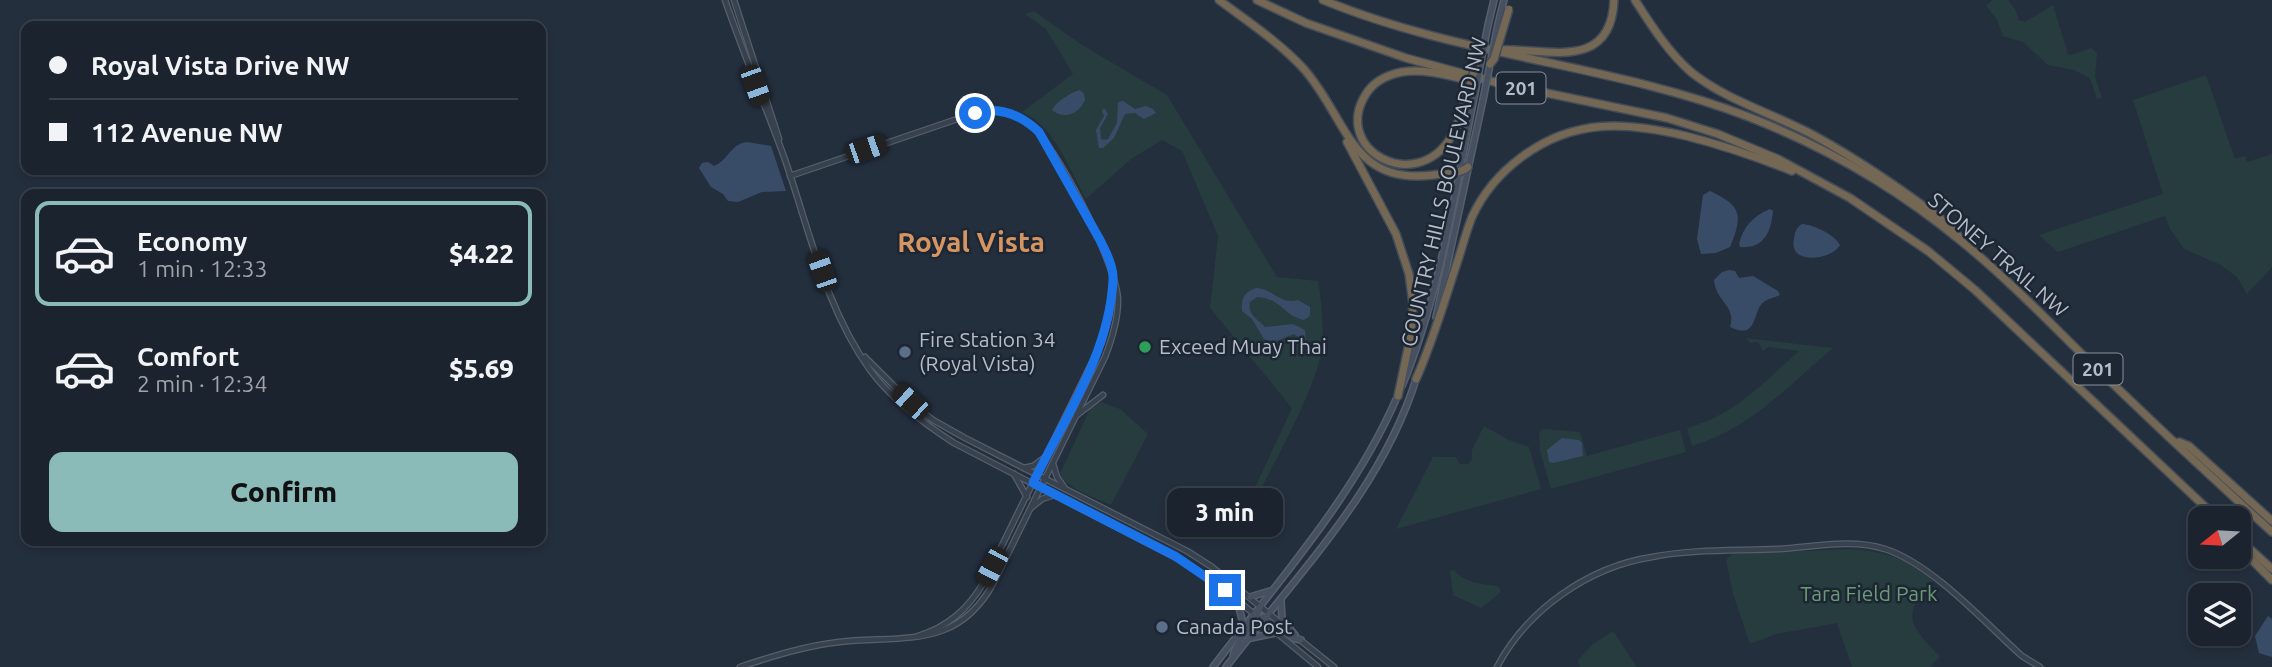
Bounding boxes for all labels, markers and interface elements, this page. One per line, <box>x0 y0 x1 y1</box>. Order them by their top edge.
street label: COUNTRY HILLS BOULEVARD NW <box>1396 35 1490 349</box>
text: Royal Vista Drive NW <box>91 51 350 80</box>
car <box>738 62 773 108</box>
road number: 201 <box>1496 72 1546 104</box>
route start <box>959 97 991 129</box>
text: 112 Avenue NW <box>91 118 283 147</box>
car <box>843 132 890 166</box>
street label: STONEY TRAIL NW <box>1924 187 2073 321</box>
icon: car <box>53 222 116 285</box>
district label: Royal Vista <box>897 226 1045 257</box>
text: Economy <box>137 227 247 256</box>
text: $4.22 <box>449 239 514 268</box>
car <box>806 248 839 294</box>
text: 1 min · 12:33 <box>137 256 268 281</box>
place label: Fire Station 34 (Royal Vista) <box>919 327 1056 375</box>
place label: Exceed Muay Thai <box>1159 334 1327 358</box>
icon: car <box>53 337 116 400</box>
marker: Exceed Muay Thai <box>1137 339 1153 355</box>
text: Comfort <box>137 342 240 371</box>
marker: Fire Station 34 (Royal Vista) <box>897 344 913 360</box>
text: $5.69 <box>449 354 514 383</box>
road number: 201 <box>2074 354 2122 384</box>
text: 2 min · 12:34 <box>137 371 268 396</box>
car <box>888 380 933 424</box>
button: Confirm <box>49 452 518 532</box>
callout: 3 min <box>1167 489 1283 538</box>
text: 3 min <box>1196 500 1254 525</box>
north arrow <box>2188 506 2250 569</box>
map controls <box>2188 506 2251 646</box>
car <box>973 544 1012 590</box>
route end <box>1209 574 1241 606</box>
park label: Tara Field Park <box>1800 581 1938 605</box>
button: layers <box>2188 583 2251 646</box>
place label: Canada Post <box>1176 614 1292 638</box>
marker: Canada Post <box>1154 619 1170 635</box>

